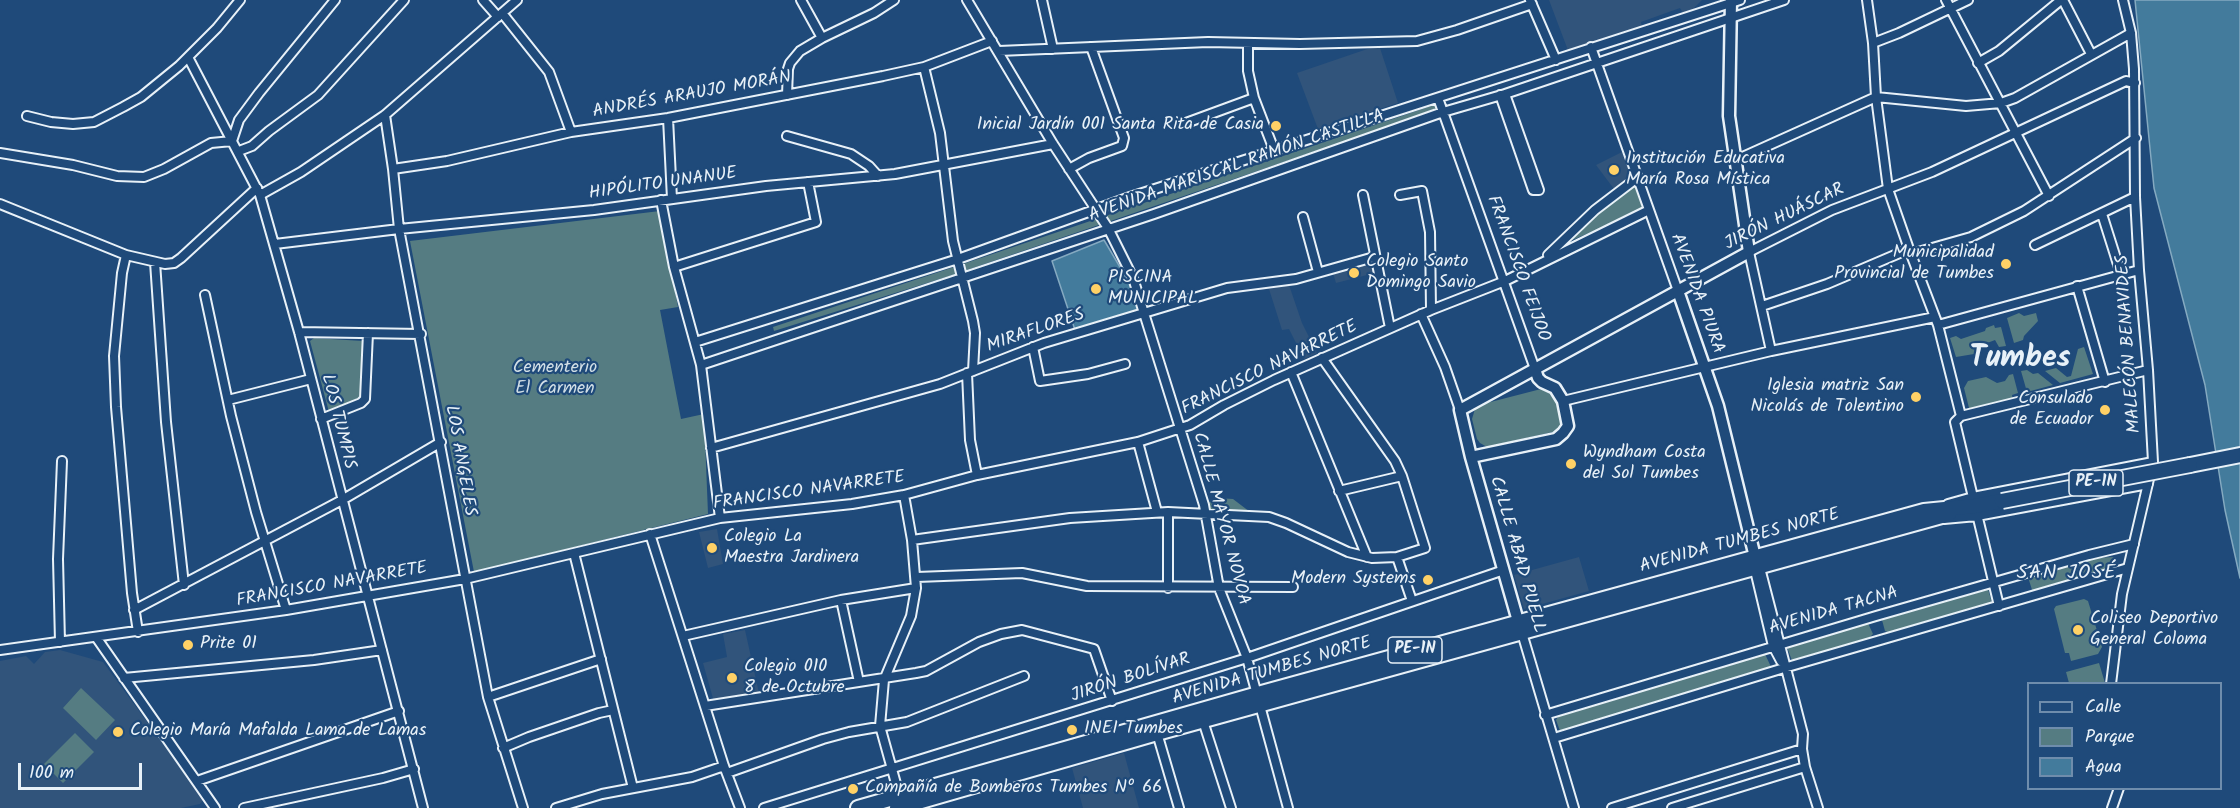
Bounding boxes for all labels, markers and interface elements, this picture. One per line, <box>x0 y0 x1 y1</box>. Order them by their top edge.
street label: ANDRÉS ARAUJO MORÁN <box>591 68 793 124</box>
street label: AVENIDA MARISCAL RAMÓN CASTILLA <box>1086 106 1388 228</box>
place label: Inicial Jardín 001 Santa Rita de Casia <box>977 115 1264 137</box>
marker: Inicial Jardín 001 Santa Rita de Casia <box>1269 119 1283 133</box>
place label: Institución Educativa María Rosa Mística <box>1626 149 1785 192</box>
marker: Institución Educativa María Rosa Mística <box>1607 163 1621 177</box>
street label: HIPÓLITO UNANUE <box>588 164 738 206</box>
street label: JIRÓN HUÁSCAR <box>1722 180 1848 256</box>
street label: FRANCISCO FEIJOO <box>1481 193 1553 345</box>
street label: AVENIDA PIURA <box>1664 231 1728 357</box>
place label: Municipalidad Provincial de Tumbes <box>1834 243 1994 286</box>
place label: Colegio Santo Domingo Savio <box>1366 252 1476 294</box>
street label: MALECÓN BENAVIDES <box>2113 254 2147 434</box>
marker: Municipalidad Provincial de Tumbes <box>1999 257 2013 271</box>
marker: Colegio Santo Domingo Savio <box>1347 266 1361 280</box>
place label: PISCINA MUNICIPAL <box>1108 268 1198 310</box>
marker: PISCINA MUNICIPAL <box>1089 282 1103 296</box>
street label: MIRAFLORES <box>984 305 1088 359</box>
street label: FRANCISCO NAVARRETE <box>1178 317 1362 421</box>
district label: Tumbes <box>1969 343 2071 379</box>
park label: Cementerio El Carmen <box>513 358 597 400</box>
street label: LOS TUMPIS <box>315 372 359 472</box>
place label: Iglesia matriz San Nicolás de Tolentino <box>1750 376 1904 418</box>
place label: Consulado de Ecuador <box>2010 389 2093 432</box>
marker: Iglesia matriz San Nicolás de Tolentino <box>1909 390 1923 404</box>
marker: Consulado de Ecuador <box>2098 403 2112 417</box>
street label: LOS ANGELES <box>439 404 479 518</box>
street label: CALLE MAYOR NOVOA <box>1187 430 1253 608</box>
place label: Wyndham Costa del Sol Tumbes <box>1583 443 1706 486</box>
marker: Wyndham Costa del Sol Tumbes <box>1564 457 1578 471</box>
street label: FRANCISCO NAVARRETE <box>712 468 906 516</box>
road number: PE-1N <box>2069 470 2123 496</box>
street label: CALLE ABAD PUELL <box>1483 474 1549 636</box>
street label: AVENIDA TUMBES NORTE <box>1638 505 1842 579</box>
place label: Colegio La Maestra Jardinera <box>724 527 859 570</box>
marker: Colegio La Maestra Jardinera <box>705 541 719 555</box>
street label: FRANCISCO NAVARRETE <box>235 559 429 613</box>
district label: SAN JOSÉ <box>2017 563 2117 587</box>
place label: Modern Systems <box>1291 569 1416 591</box>
marker: Modern Systems <box>1421 573 1435 587</box>
street label: AVENIDA TACNA <box>1767 583 1901 641</box>
place label: Coliseo Deportivo General Coloma <box>2090 609 2218 652</box>
marker: Coliseo Deportivo General Coloma <box>2071 623 2085 637</box>
street label: AVENIDA TUMBES NORTE <box>1170 633 1374 711</box>
place label: Prite 01 <box>200 634 257 656</box>
road number: PE-1N <box>1388 637 1442 663</box>
marker: Prite 01 <box>181 638 195 652</box>
street label: JIRÓN BOLÍVAR <box>1069 650 1193 708</box>
place label: Colegio 010 8 de Octubre <box>744 657 845 700</box>
marker: Colegio 010 8 de Octubre <box>725 671 739 685</box>
legend <box>2027 682 2222 790</box>
text: Calle <box>2085 693 2121 722</box>
place label: INEI Tumbes <box>1084 719 1183 741</box>
place label: Colegio María Mafalda Lama de Lamas <box>130 721 426 743</box>
marker: INEI Tumbes <box>1065 723 1079 737</box>
text: Parque <box>2085 723 2134 752</box>
marker: Colegio María Mafalda Lama de Lamas <box>111 725 125 739</box>
scale bar <box>21 751 146 789</box>
text: Agua <box>2085 753 2122 782</box>
text: 100 m <box>29 759 74 788</box>
place label: Compañía de Bomberos Tumbes Nº 66 <box>865 778 1162 800</box>
marker: Compañía de Bomberos Tumbes Nº 66 <box>846 782 860 796</box>

